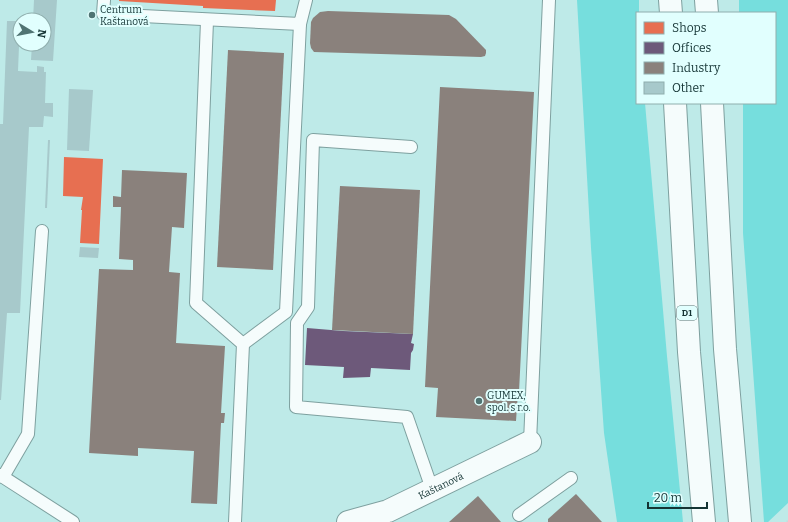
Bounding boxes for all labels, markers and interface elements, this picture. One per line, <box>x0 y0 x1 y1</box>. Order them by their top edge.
place label: Centrum Kaštanová <box>100 4 149 28</box>
marker: Centrum Kaštanová <box>87 10 97 20</box>
north arrow <box>12 12 52 52</box>
legend <box>636 12 776 104</box>
text: Shops <box>672 21 707 35</box>
text: N <box>34 28 48 39</box>
text: Offices <box>672 41 711 55</box>
text: Industry <box>672 61 721 75</box>
text: Other <box>672 81 705 95</box>
road number: D1 <box>677 306 697 320</box>
place label: GUMEX, spol. s r.o. <box>487 390 531 414</box>
marker: GUMEX, spol. s r.o. <box>474 396 484 406</box>
street label: Kaštanová <box>417 470 466 502</box>
scale bar <box>648 484 707 510</box>
text: 20 m <box>654 491 683 505</box>

